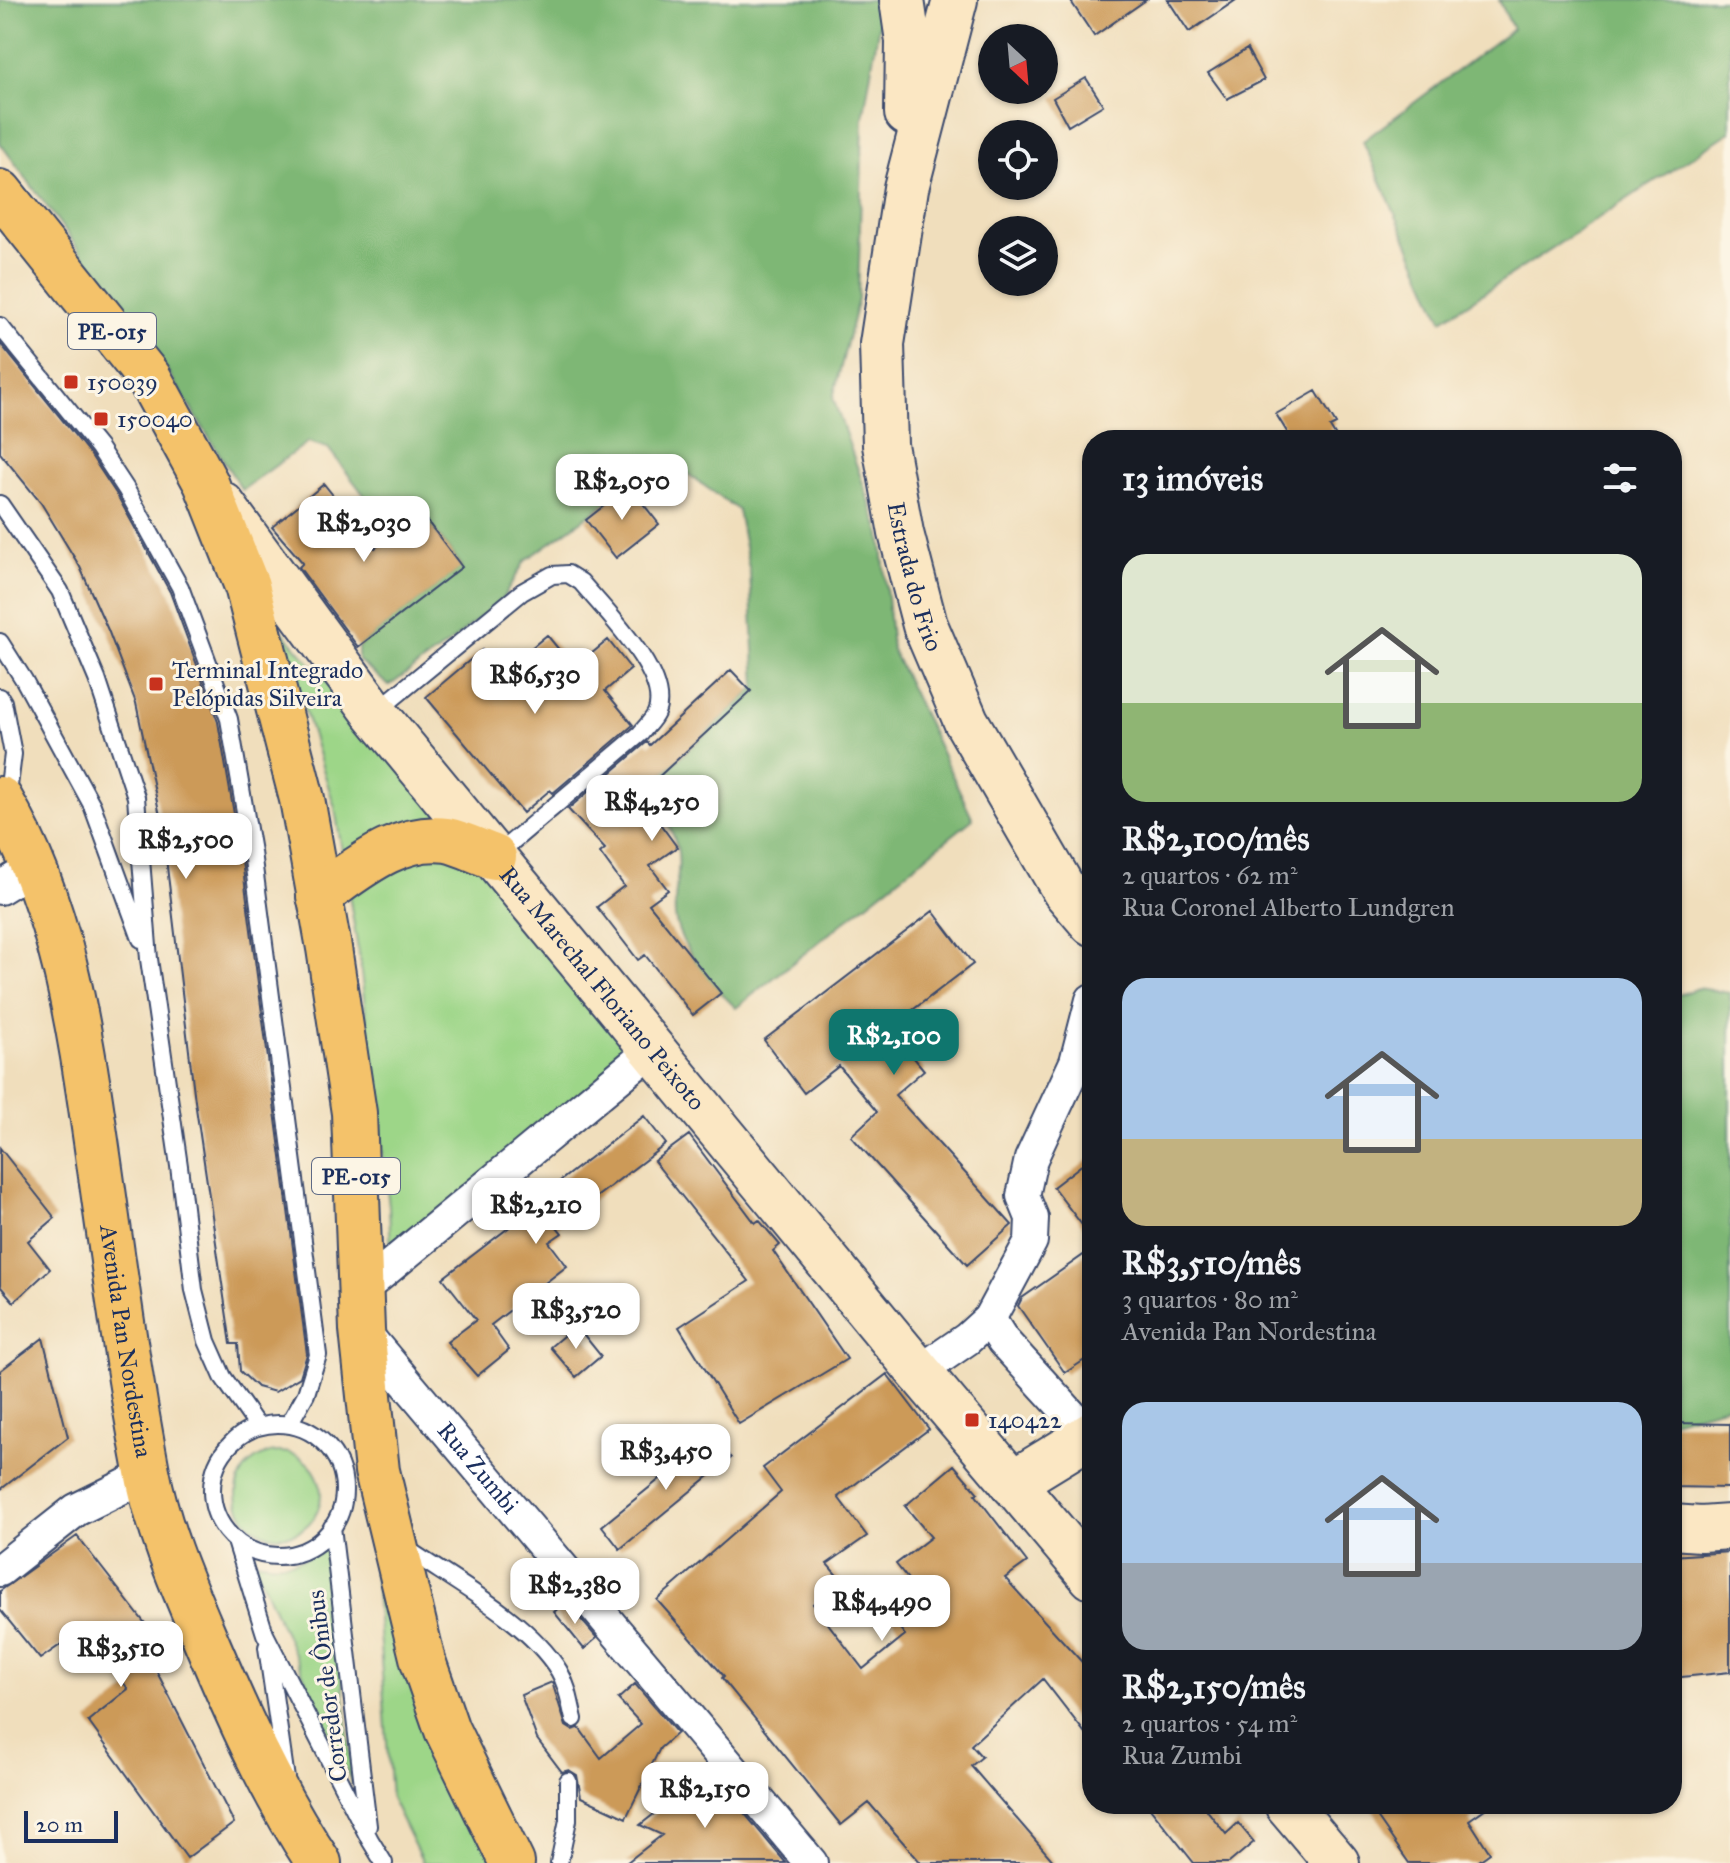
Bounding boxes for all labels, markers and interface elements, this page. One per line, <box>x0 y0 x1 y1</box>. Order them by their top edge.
north arrow <box>978 24 1058 104</box>
map controls <box>978 24 1058 296</box>
button: locate <box>978 120 1058 200</box>
button: layers <box>978 216 1058 296</box>
road number: PE-015 <box>68 313 156 349</box>
place label: 150039 <box>87 367 158 397</box>
marker: 150039 <box>62 373 80 391</box>
place label: 150040 <box>117 404 193 434</box>
marker: 150040 <box>92 410 110 428</box>
pin: R$2,050 <box>548 454 696 522</box>
icon: filters <box>1598 456 1642 500</box>
text: 13 imóveis <box>1122 458 1263 499</box>
text: R$2,050 <box>574 464 670 496</box>
pin: R$2,030 <box>290 496 438 564</box>
street label: Estrada do Frio <box>881 500 949 656</box>
text: R$2,030 <box>317 506 411 538</box>
icon: home <box>1310 606 1454 750</box>
pin: R$6,530 <box>461 648 609 716</box>
place label: Terminal Integrado Pelópidas Silveira <box>172 655 363 713</box>
text: R$6,530 <box>489 658 581 690</box>
marker: Terminal Integrado Pelópidas Silveira <box>147 675 165 693</box>
pin: R$4,250 <box>578 775 726 843</box>
text: R$4,250 <box>604 785 700 817</box>
pin: R$2,500 <box>112 813 260 881</box>
text: R$2,100/mês <box>1122 818 1310 859</box>
text: R$2,500 <box>138 823 234 855</box>
text: 2 quartos · 62 m² <box>1122 859 1297 891</box>
street label: Rua Marechal Floriano Peixoto <box>493 860 712 1116</box>
text: Rua Coronel Alberto Lundgren <box>1122 891 1455 923</box>
pin: R$2,100 <box>820 1009 968 1077</box>
text: R$2,100 <box>847 1019 941 1051</box>
icon: home <box>1310 1030 1454 1174</box>
road number: PE-015 <box>312 1158 400 1194</box>
pin: R$2,210 <box>462 1178 610 1246</box>
text: R$2,210 <box>490 1188 582 1220</box>
street label: Avenida Pan Nordestina <box>93 1222 159 1461</box>
text: R$3,510/mês <box>1122 1242 1301 1283</box>
pin: R$3,520 <box>502 1283 650 1351</box>
text: 3 quartos · 80 m² <box>1122 1283 1298 1315</box>
text: R$3,520 <box>531 1293 621 1325</box>
text: Avenida Pan Nordestina <box>1122 1315 1376 1347</box>
place label: 140422 <box>988 1405 1062 1435</box>
marker: 140422 <box>963 1411 981 1429</box>
street label: Rua Zumbi <box>431 1416 525 1520</box>
pin: R$3,450 <box>592 1424 740 1492</box>
text: R$3,450 <box>619 1434 713 1466</box>
icon: home <box>1310 1454 1454 1598</box>
pin: R$2,380 <box>501 1558 649 1626</box>
text: R$2,380 <box>528 1568 622 1600</box>
pin: R$4,490 <box>808 1575 956 1643</box>
text: R$4,490 <box>832 1585 932 1617</box>
street label: Corredor de Ônibus <box>300 1588 354 1784</box>
pin: R$3,510 <box>47 1621 195 1689</box>
text: R$3,510 <box>77 1631 165 1663</box>
text: R$2,150/mês <box>1122 1666 1306 1707</box>
text: 2 quartos · 54 m² <box>1122 1707 1297 1739</box>
text: Rua Zumbi <box>1122 1739 1242 1771</box>
pin: R$2,150 <box>631 1762 779 1830</box>
text: R$2,150 <box>659 1772 751 1804</box>
scale bar <box>24 1807 118 1843</box>
text: 20 m <box>36 1811 83 1838</box>

